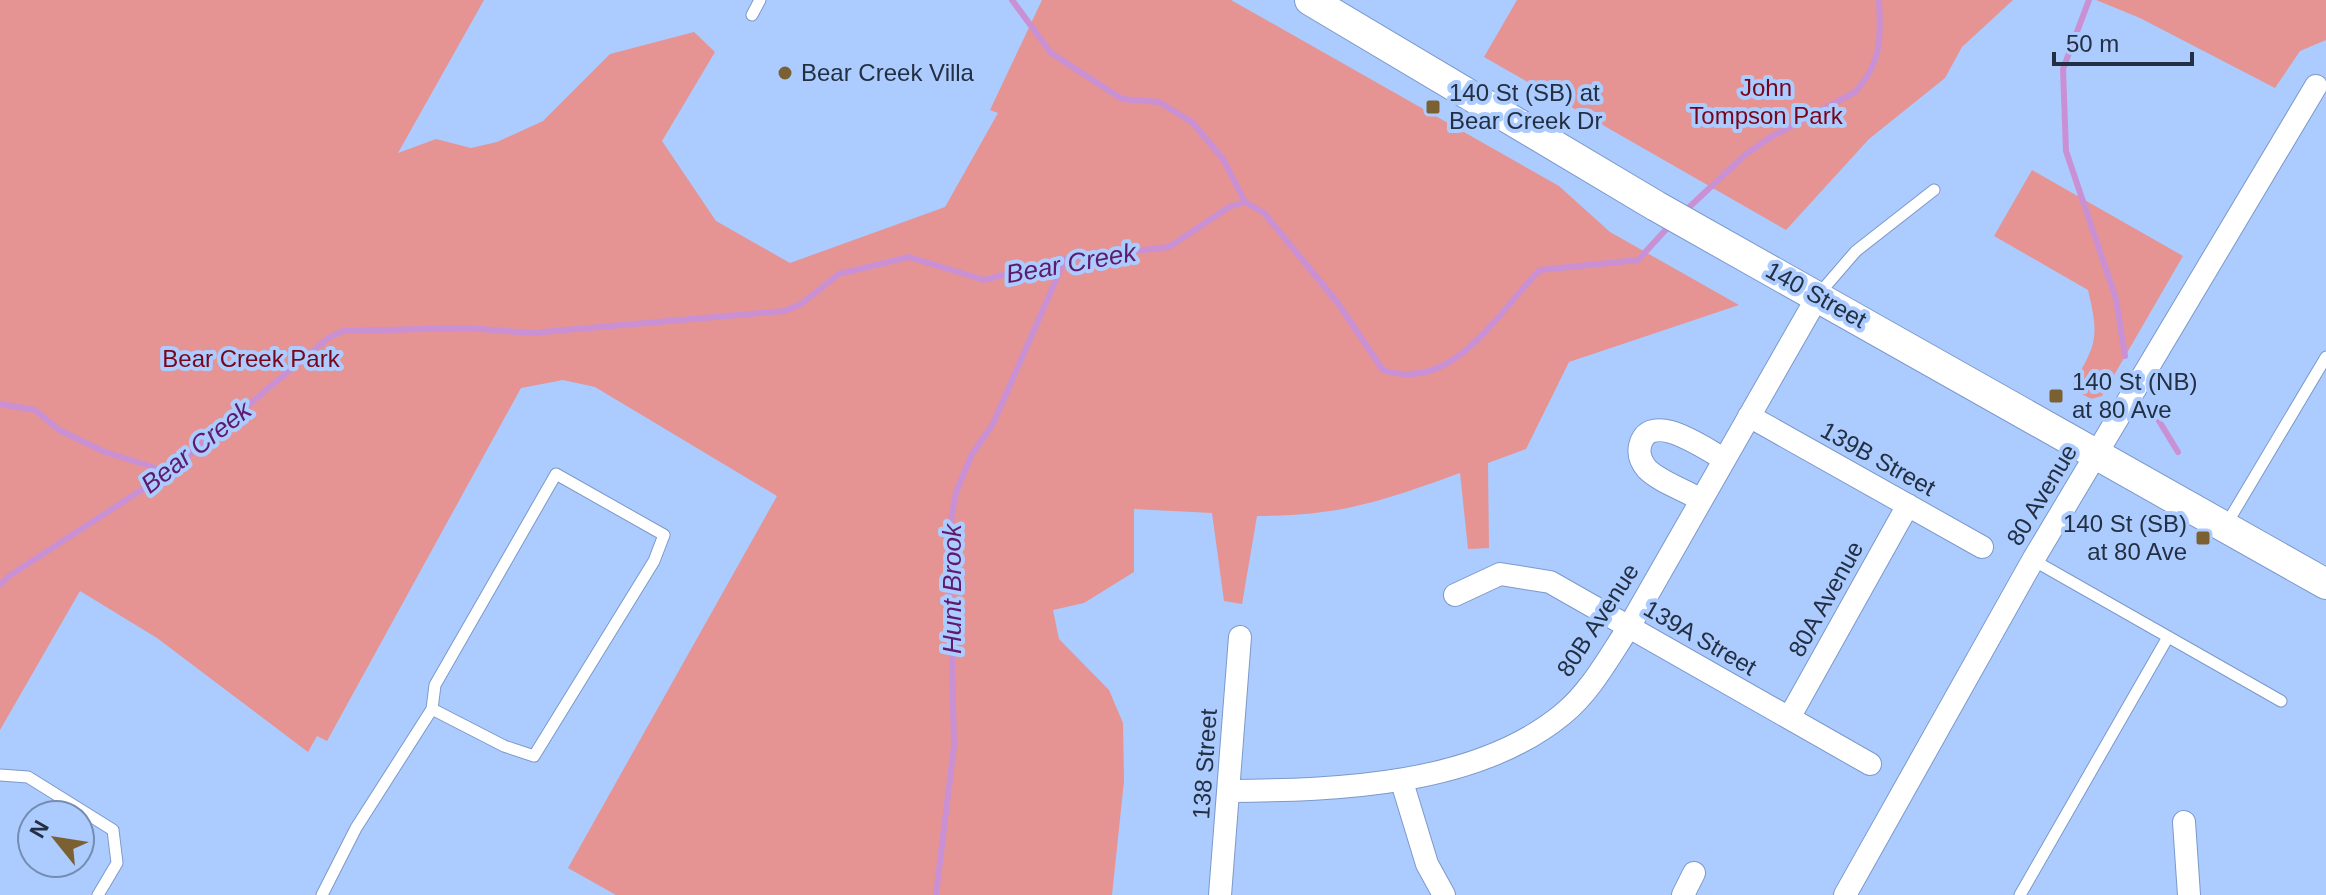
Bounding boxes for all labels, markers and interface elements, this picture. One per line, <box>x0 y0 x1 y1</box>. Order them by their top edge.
scale bar <box>2054 16 2192 66</box>
text: 50 m <box>2066 30 2119 57</box>
place label: Bear Creek Villa <box>801 59 975 86</box>
marker: Bear Creek Villa <box>776 64 794 82</box>
park label: John Tompson Park <box>1689 74 1844 129</box>
place label: 140 St (SB) at Bear Creek Dr <box>1449 79 1602 134</box>
marker: 140 St (SB) at Bear Creek Dr <box>1424 98 1442 116</box>
water label: Bear Creek <box>1004 236 1140 289</box>
street label: 140 Street <box>1761 256 1872 333</box>
park label: Bear Creek Park <box>162 345 341 372</box>
place label: 140 St (NB) at 80 Ave <box>2072 368 2197 423</box>
marker: 140 St (NB) at 80 Ave <box>2047 387 2065 405</box>
water label: Bear Creek <box>135 393 259 499</box>
street label: 139B Street <box>1816 416 1941 501</box>
street label: 80 Avenue <box>2001 439 2082 550</box>
place label: 140 St (SB) at 80 Ave <box>2063 510 2187 565</box>
water label: Hunt Brook <box>937 522 967 654</box>
marker: 140 St (SB) at 80 Ave <box>2194 529 2212 547</box>
street label: 80A Avenue <box>1783 536 1868 661</box>
street label: 80B Avenue <box>1551 558 1644 681</box>
street label: 139A Street <box>1639 595 1762 681</box>
street label: 138 Street <box>1187 707 1222 820</box>
north arrow <box>16 799 96 879</box>
text: N <box>24 816 54 842</box>

